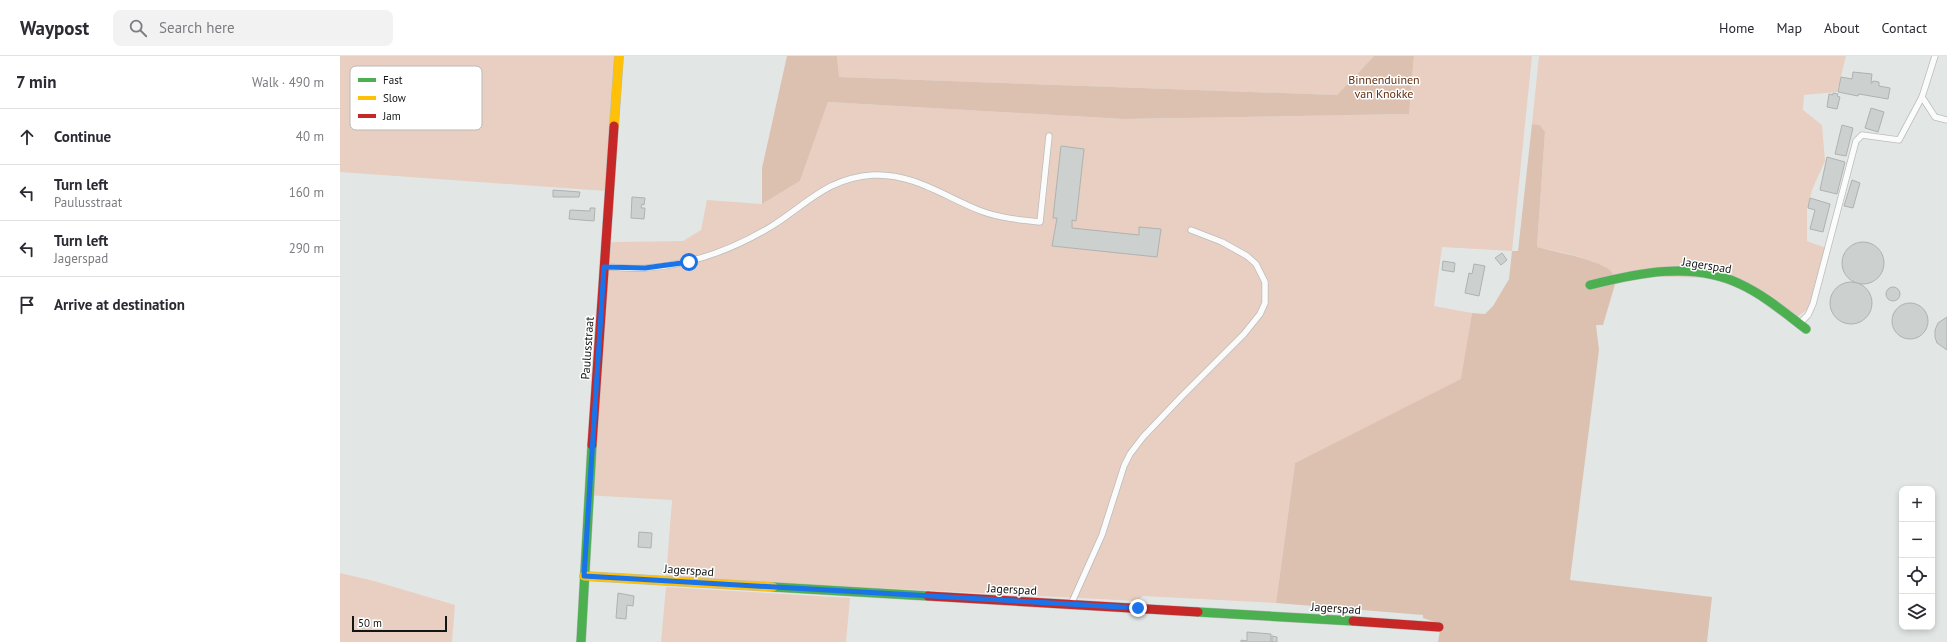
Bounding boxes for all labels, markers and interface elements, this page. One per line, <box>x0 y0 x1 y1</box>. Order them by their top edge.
search box <box>113 10 393 46</box>
text: Waypost <box>20 16 89 40</box>
icon: search <box>127 17 149 39</box>
text: Search here <box>159 18 235 37</box>
text: Home <box>1719 19 1754 37</box>
text: Map <box>1776 19 1802 37</box>
text: About <box>1824 19 1860 37</box>
text: Contact <box>1882 19 1927 37</box>
legend <box>350 66 482 130</box>
text: 7 min <box>16 71 57 93</box>
park label: Binnenduinen van Knokke <box>1348 72 1420 101</box>
text: Fast <box>383 73 403 87</box>
text: Walk · 490 m <box>252 74 324 91</box>
text: Slow <box>383 91 406 105</box>
text: Jam <box>382 109 401 123</box>
icon: ahead <box>16 126 38 148</box>
text: Continue <box>54 127 111 146</box>
text: 40 m <box>296 128 324 145</box>
text: Turn left <box>54 175 108 194</box>
icon: left <box>16 182 38 204</box>
text: 160 m <box>289 184 324 201</box>
text: Paulusstraat <box>54 194 122 211</box>
text: Turn left <box>54 231 108 250</box>
icon: left <box>16 238 38 260</box>
text: 290 m <box>289 240 324 257</box>
text: Jagerspad <box>54 250 108 267</box>
route start <box>680 253 698 271</box>
street label: Jagerspad <box>1680 254 1733 276</box>
icon: arrive <box>16 294 38 316</box>
text: Arrive at destination <box>54 295 185 314</box>
street label: Paulusstraat <box>577 316 597 380</box>
map controls <box>1899 486 1935 630</box>
button: + <box>1899 486 1935 522</box>
button: − <box>1899 522 1935 558</box>
button: locate <box>1899 558 1935 594</box>
street label: Jagerspad <box>663 561 714 579</box>
street label: Jagerspad <box>986 580 1037 598</box>
button: layers <box>1899 594 1935 630</box>
route end <box>1129 599 1147 617</box>
street label: Jagerspad <box>1310 599 1361 617</box>
scale bar <box>352 614 447 633</box>
text: 50 m <box>358 616 382 630</box>

